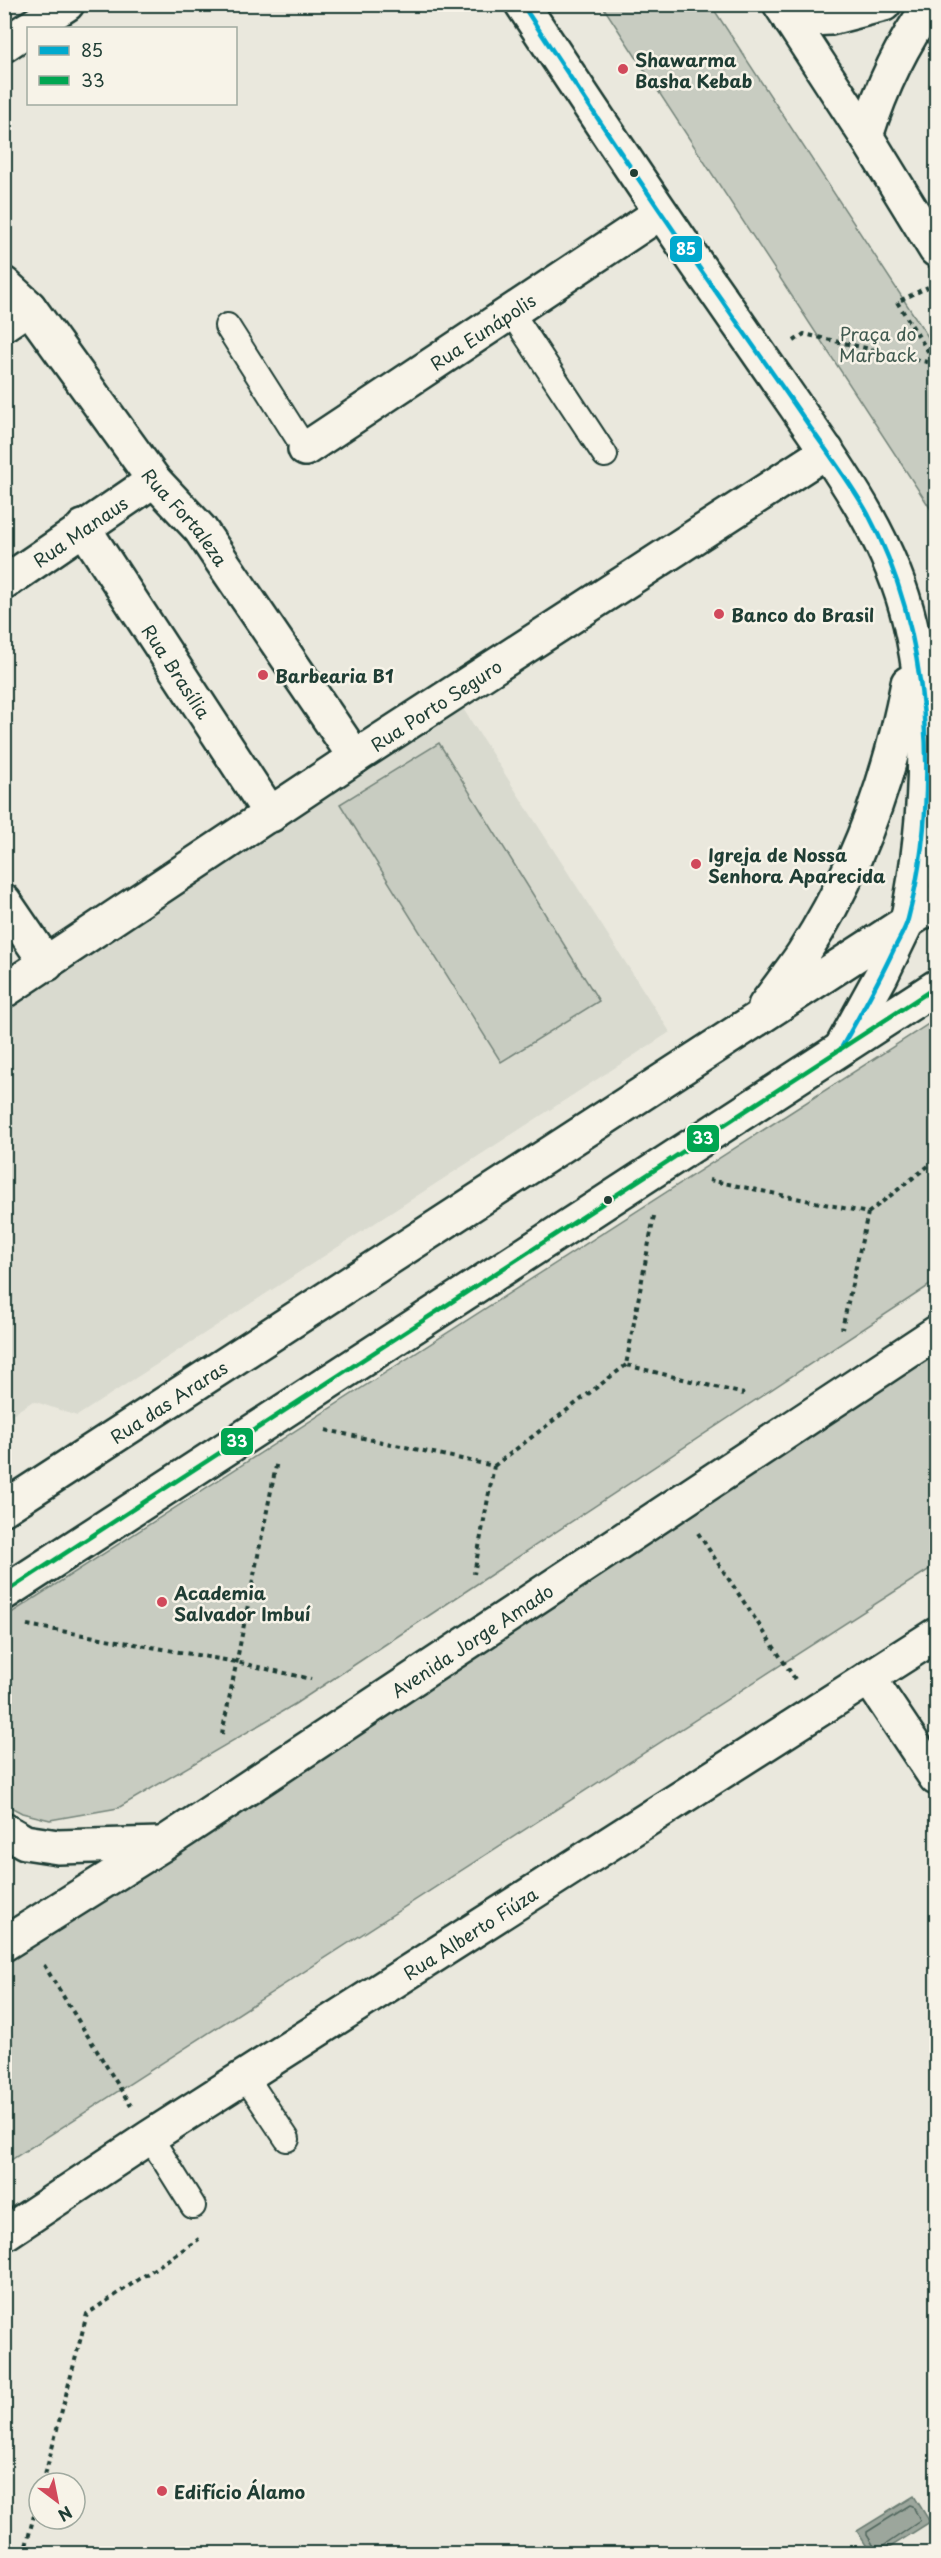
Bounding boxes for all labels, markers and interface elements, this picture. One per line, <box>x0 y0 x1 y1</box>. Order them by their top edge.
legend <box>27 27 237 105</box>
text: 85 <box>81 36 103 63</box>
place label: Shawarma Basha Kebab <box>635 46 752 94</box>
marker: Shawarma Basha Kebab <box>616 62 630 76</box>
text: 33 <box>81 66 105 93</box>
unlabelled marker <box>628 167 640 179</box>
line badge: 85 <box>669 235 703 263</box>
text: 85 <box>676 236 696 260</box>
street label: Rua Eunápolis <box>424 286 541 376</box>
park label: Praça do Marback <box>839 320 917 368</box>
street label: Rua Fortaleza <box>136 462 235 572</box>
street label: Rua Manaus <box>27 489 133 573</box>
place label: Banco do Brasil <box>731 601 874 628</box>
marker: Banco do Brasil <box>712 607 726 621</box>
street label: Rua Brasília <box>136 618 218 724</box>
street label: Rua Porto Seguro <box>365 652 507 757</box>
place label: Barbearia B1 <box>275 662 394 689</box>
marker: Barbearia B1 <box>256 668 270 682</box>
place label: Igreja de Nossa Senhora Aparecida <box>708 841 886 889</box>
marker: Igreja de Nossa Senhora Aparecida <box>689 857 703 871</box>
line badge: 33 <box>686 1124 720 1153</box>
text: 33 <box>693 1125 713 1149</box>
unlabelled marker <box>602 1194 614 1206</box>
street label: Rua das Araras <box>104 1353 232 1449</box>
line badge: 33 <box>220 1427 254 1456</box>
text: 33 <box>227 1428 247 1452</box>
street label: Avenida Jorge Amado <box>385 1576 558 1703</box>
place label: Academia Salvador Imbuí <box>173 1579 312 1627</box>
marker: Academia Salvador Imbuí <box>155 1595 169 1609</box>
street label: Rua Alberto Fiúza <box>398 1879 543 1986</box>
north arrow <box>27 2471 87 2531</box>
place label: Edifício Álamo <box>174 2478 306 2505</box>
marker: Edifício Álamo <box>155 2484 169 2498</box>
text: N <box>54 2501 77 2528</box>

